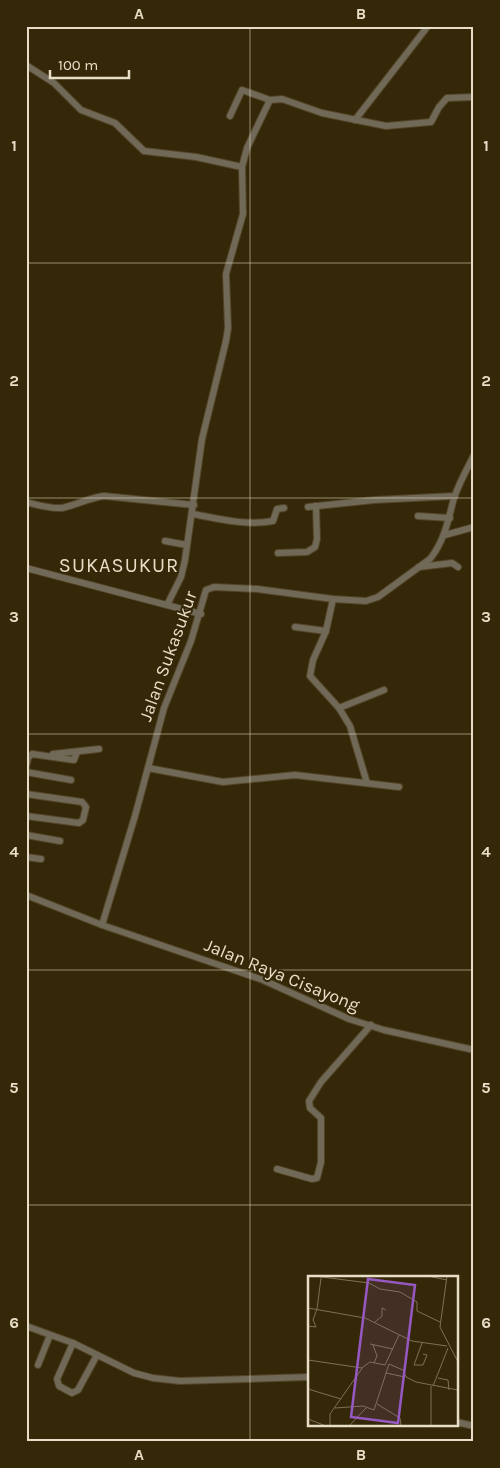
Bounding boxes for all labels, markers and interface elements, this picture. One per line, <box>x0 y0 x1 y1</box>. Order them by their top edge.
text: A <box>134 4 144 23</box>
text: B <box>356 4 366 23</box>
scale bar <box>50 48 129 80</box>
text: 100 m <box>58 56 98 74</box>
text: 1 <box>11 136 17 155</box>
text: 1 <box>483 136 489 155</box>
text: 2 <box>9 371 19 390</box>
text: 2 <box>481 371 491 390</box>
district label: SUKASUKUR <box>59 554 179 577</box>
street label: Jalan Sukasukur <box>134 587 202 724</box>
text: 3 <box>9 607 19 626</box>
text: 3 <box>481 607 491 626</box>
text: 4 <box>9 842 19 861</box>
text: 4 <box>481 842 491 861</box>
street label: Jalan Raya Cisayong <box>201 934 363 1016</box>
text: 5 <box>9 1078 19 1097</box>
text: 5 <box>481 1078 491 1097</box>
inset map <box>308 1276 458 1426</box>
text: 6 <box>9 1313 19 1332</box>
text: 6 <box>481 1313 491 1332</box>
text: A <box>134 1445 144 1464</box>
text: B <box>356 1445 366 1464</box>

